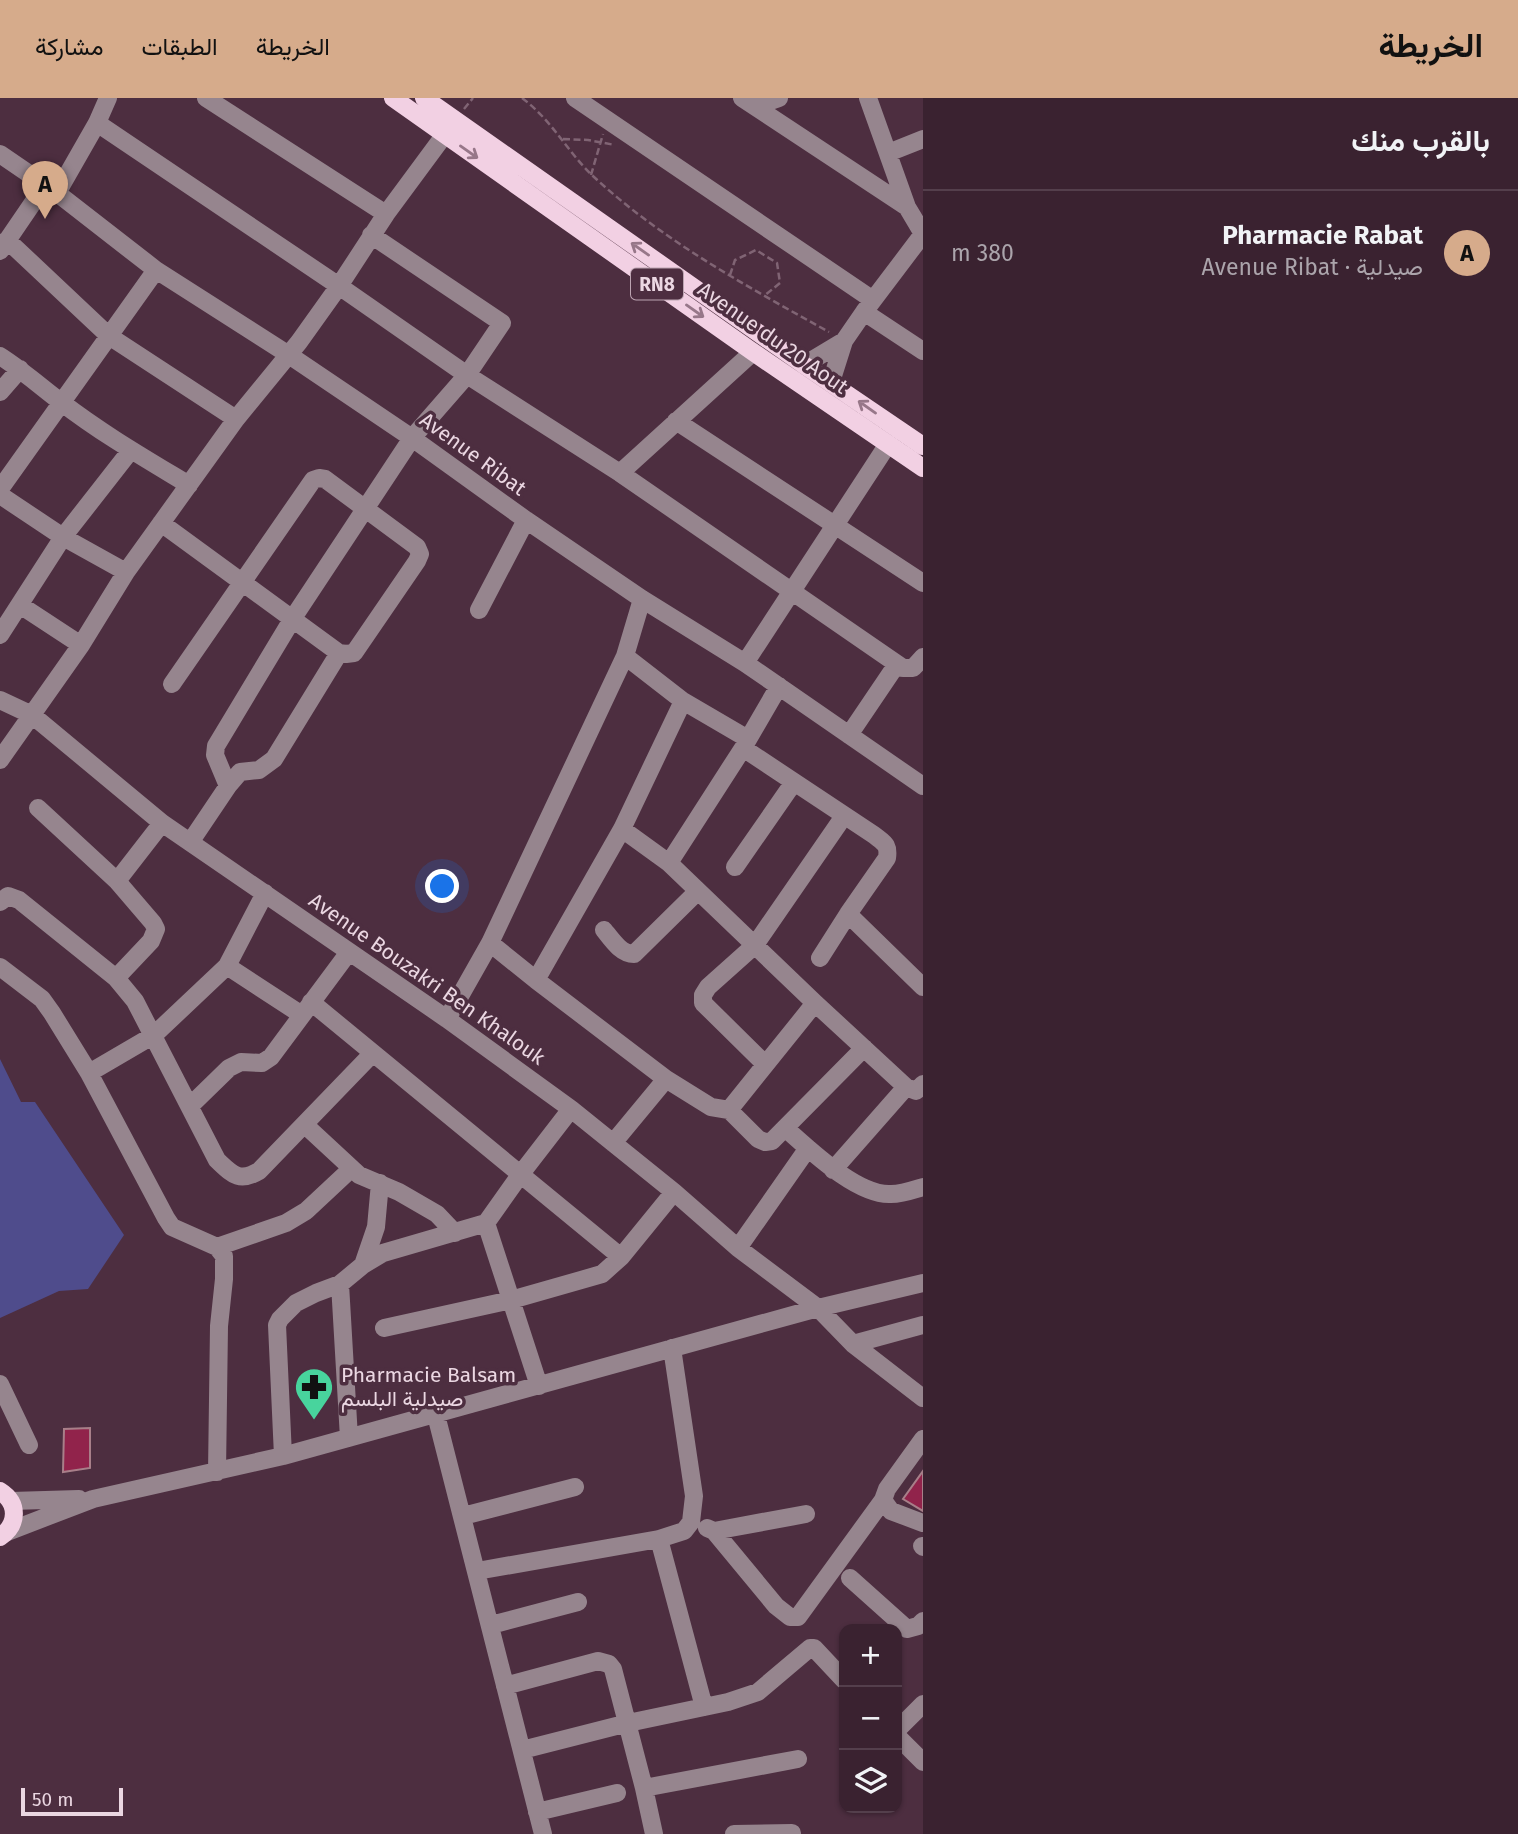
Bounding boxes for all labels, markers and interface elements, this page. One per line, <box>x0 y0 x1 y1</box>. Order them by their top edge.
text: الخريطة <box>1379 26 1483 66</box>
text: مشاركة <box>35 33 103 61</box>
text: الطبقات <box>141 33 218 61</box>
text: الخريطة <box>256 33 330 61</box>
text: بالقرب منك <box>1351 123 1490 159</box>
one-way arrow <box>459 145 478 159</box>
pin: A <box>22 161 68 219</box>
text: Pharmacie Rabat <box>1222 220 1423 251</box>
text: 380 m <box>951 239 1014 267</box>
text: A <box>1460 239 1474 267</box>
one-way arrow <box>631 242 650 256</box>
text: صيدلية · Avenue Ribat <box>1201 253 1423 281</box>
road number: RN8 <box>631 268 683 300</box>
street label: Avenue du 20 Aout <box>693 276 853 400</box>
one-way arrow <box>685 304 704 318</box>
one-way arrow <box>858 400 877 414</box>
street label: Avenue Ribat <box>415 407 532 502</box>
your location <box>425 869 459 903</box>
street label: Avenue Bouzakri Ben Khalouk <box>304 887 550 1071</box>
place label: Pharmacie Balsam صيدلية البلسم <box>341 1362 516 1413</box>
pharmacy icon: Pharmacie Balsam صيدلية البلسم <box>293 1366 335 1421</box>
map controls <box>839 1624 902 1813</box>
button: + <box>839 1624 902 1687</box>
button: − <box>839 1687 902 1750</box>
button: layers <box>839 1750 902 1813</box>
scale bar <box>21 1785 122 1817</box>
text: 50 m <box>32 1788 73 1811</box>

